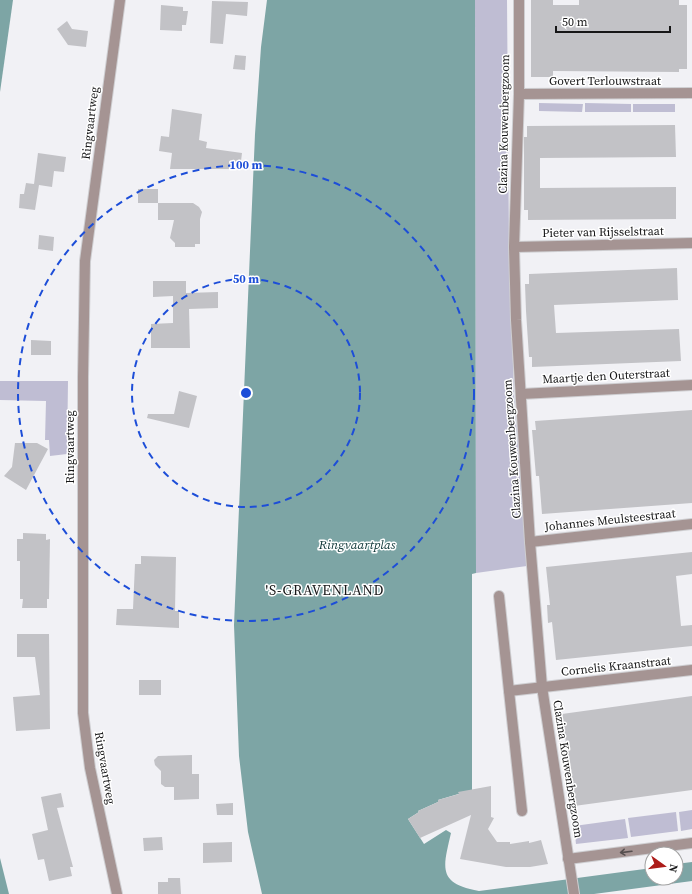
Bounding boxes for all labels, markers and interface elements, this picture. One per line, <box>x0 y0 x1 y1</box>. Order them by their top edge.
scale bar <box>556 8 670 34</box>
text: 50 m <box>562 14 588 30</box>
street label: Clazina Kouwenbergzoom <box>495 54 513 194</box>
street label: Govert Terlouwstraat <box>549 73 661 89</box>
street label: Ringvaartweg <box>78 86 102 160</box>
text: 100 m <box>230 157 263 173</box>
street label: Pieter van Rijsselstraat <box>542 223 664 241</box>
text: 50 m <box>233 271 259 287</box>
street label: Maartje den Outerstraat <box>542 365 670 387</box>
street label: Clazina Kouwenbergzoom <box>499 379 525 519</box>
centre of rings <box>239 386 253 400</box>
street label: Ringvaartweg <box>62 410 78 484</box>
street label: Johannes Meulsteestraat <box>543 505 676 535</box>
water label: Ringvaartplas <box>318 536 396 553</box>
district label: 'S-GRAVENLAND <box>265 580 385 600</box>
street label: Cornelis Kraanstraat <box>560 652 672 680</box>
street label: Clazina Kouwenbergzoom <box>549 699 587 839</box>
street label: Ringvaartweg <box>91 730 119 806</box>
north arrow <box>644 846 684 886</box>
one-way arrow <box>619 848 632 855</box>
text: N <box>665 863 681 874</box>

